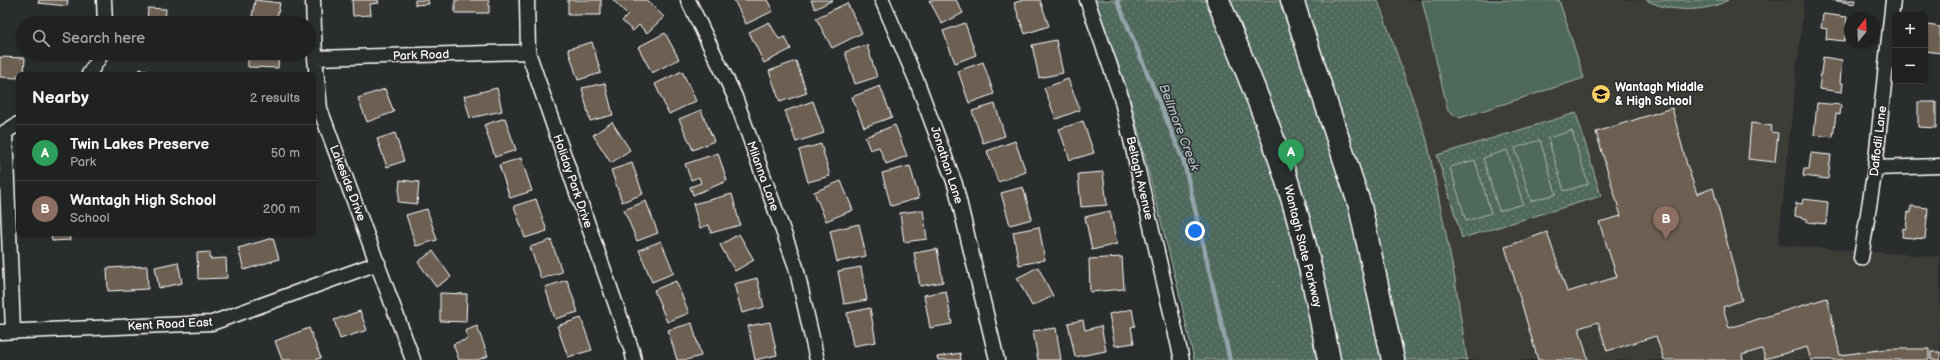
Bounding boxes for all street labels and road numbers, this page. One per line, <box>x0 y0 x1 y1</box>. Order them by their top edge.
street label: Park Road <box>393 47 450 64</box>
street label: Daffodil Lane <box>1867 105 1890 177</box>
street label: Jonathan Lane <box>927 124 966 206</box>
street label: Holiday Park Drive <box>549 132 596 230</box>
street label: Beltagh Avenue <box>1123 135 1156 221</box>
street label: Milanna Lane <box>743 139 782 213</box>
street label: Lakeside Drive <box>326 143 369 223</box>
street label: Wantagh State Parkway <box>1280 183 1325 310</box>
street label: Kent Road East <box>127 315 213 334</box>

